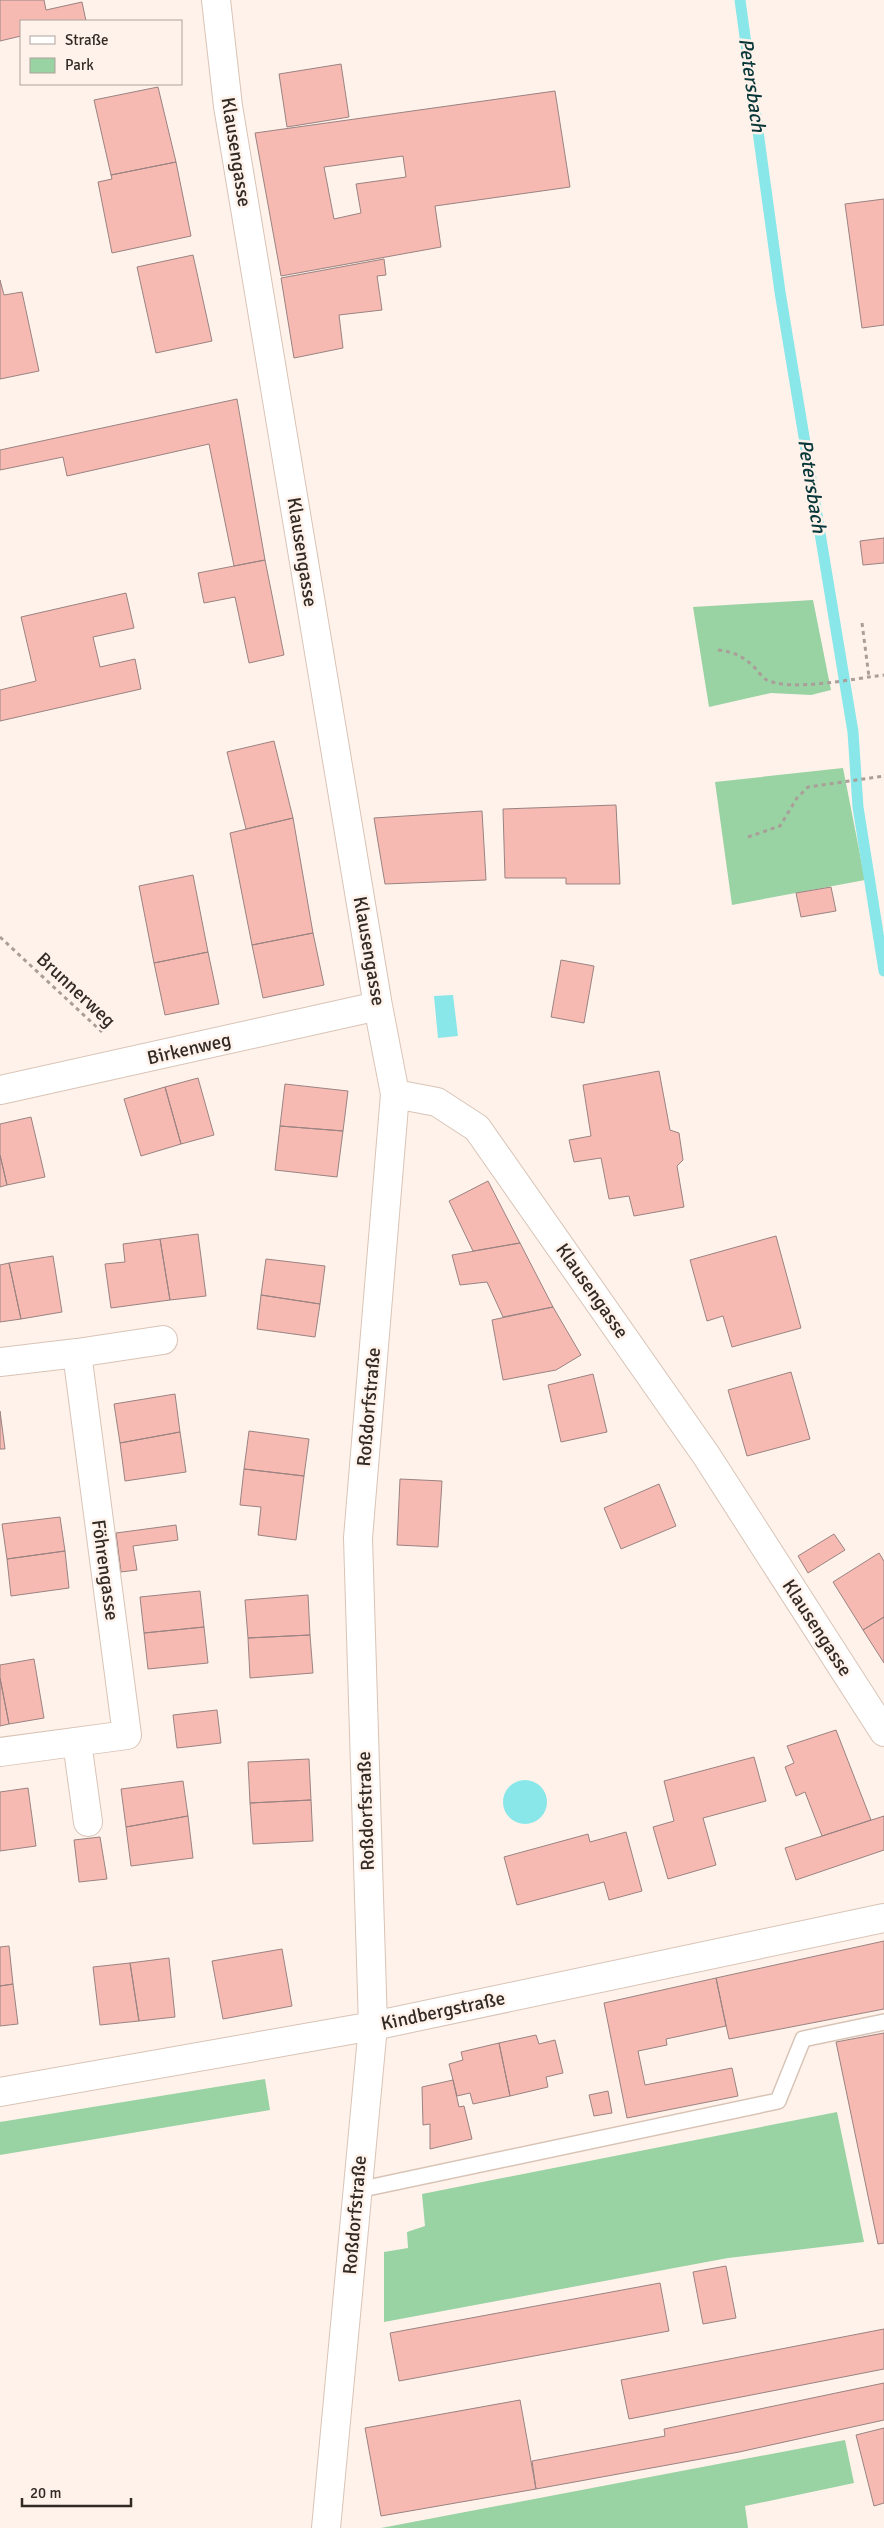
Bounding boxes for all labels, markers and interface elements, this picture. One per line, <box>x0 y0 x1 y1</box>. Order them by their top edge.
legend <box>20 20 182 85</box>
text: Straße <box>65 31 109 49</box>
water label: Petersbach <box>733 36 771 135</box>
text: Park <box>65 56 94 74</box>
street label: Klausengasse <box>215 95 257 209</box>
water label: Petersbach <box>792 437 832 536</box>
street label: Klausengasse <box>281 495 323 609</box>
street label: Klausengasse <box>348 894 390 1008</box>
street label: Brunnerweg <box>32 947 120 1033</box>
street label: Birkenweg <box>145 1028 233 1070</box>
street label: Klausengasse <box>550 1239 634 1343</box>
street label: Roßdorfstraße <box>352 1346 386 1468</box>
street label: Föhrengasse <box>86 1518 124 1622</box>
street label: Klausengasse <box>777 1575 857 1681</box>
street label: Roßdorfstraße <box>352 1751 380 1871</box>
street label: Kindbergstraße <box>379 1986 507 2036</box>
street label: Roßdorfstraße <box>338 2154 372 2276</box>
scale bar <box>22 2476 131 2508</box>
text: 20 m <box>30 2484 61 2502</box>

